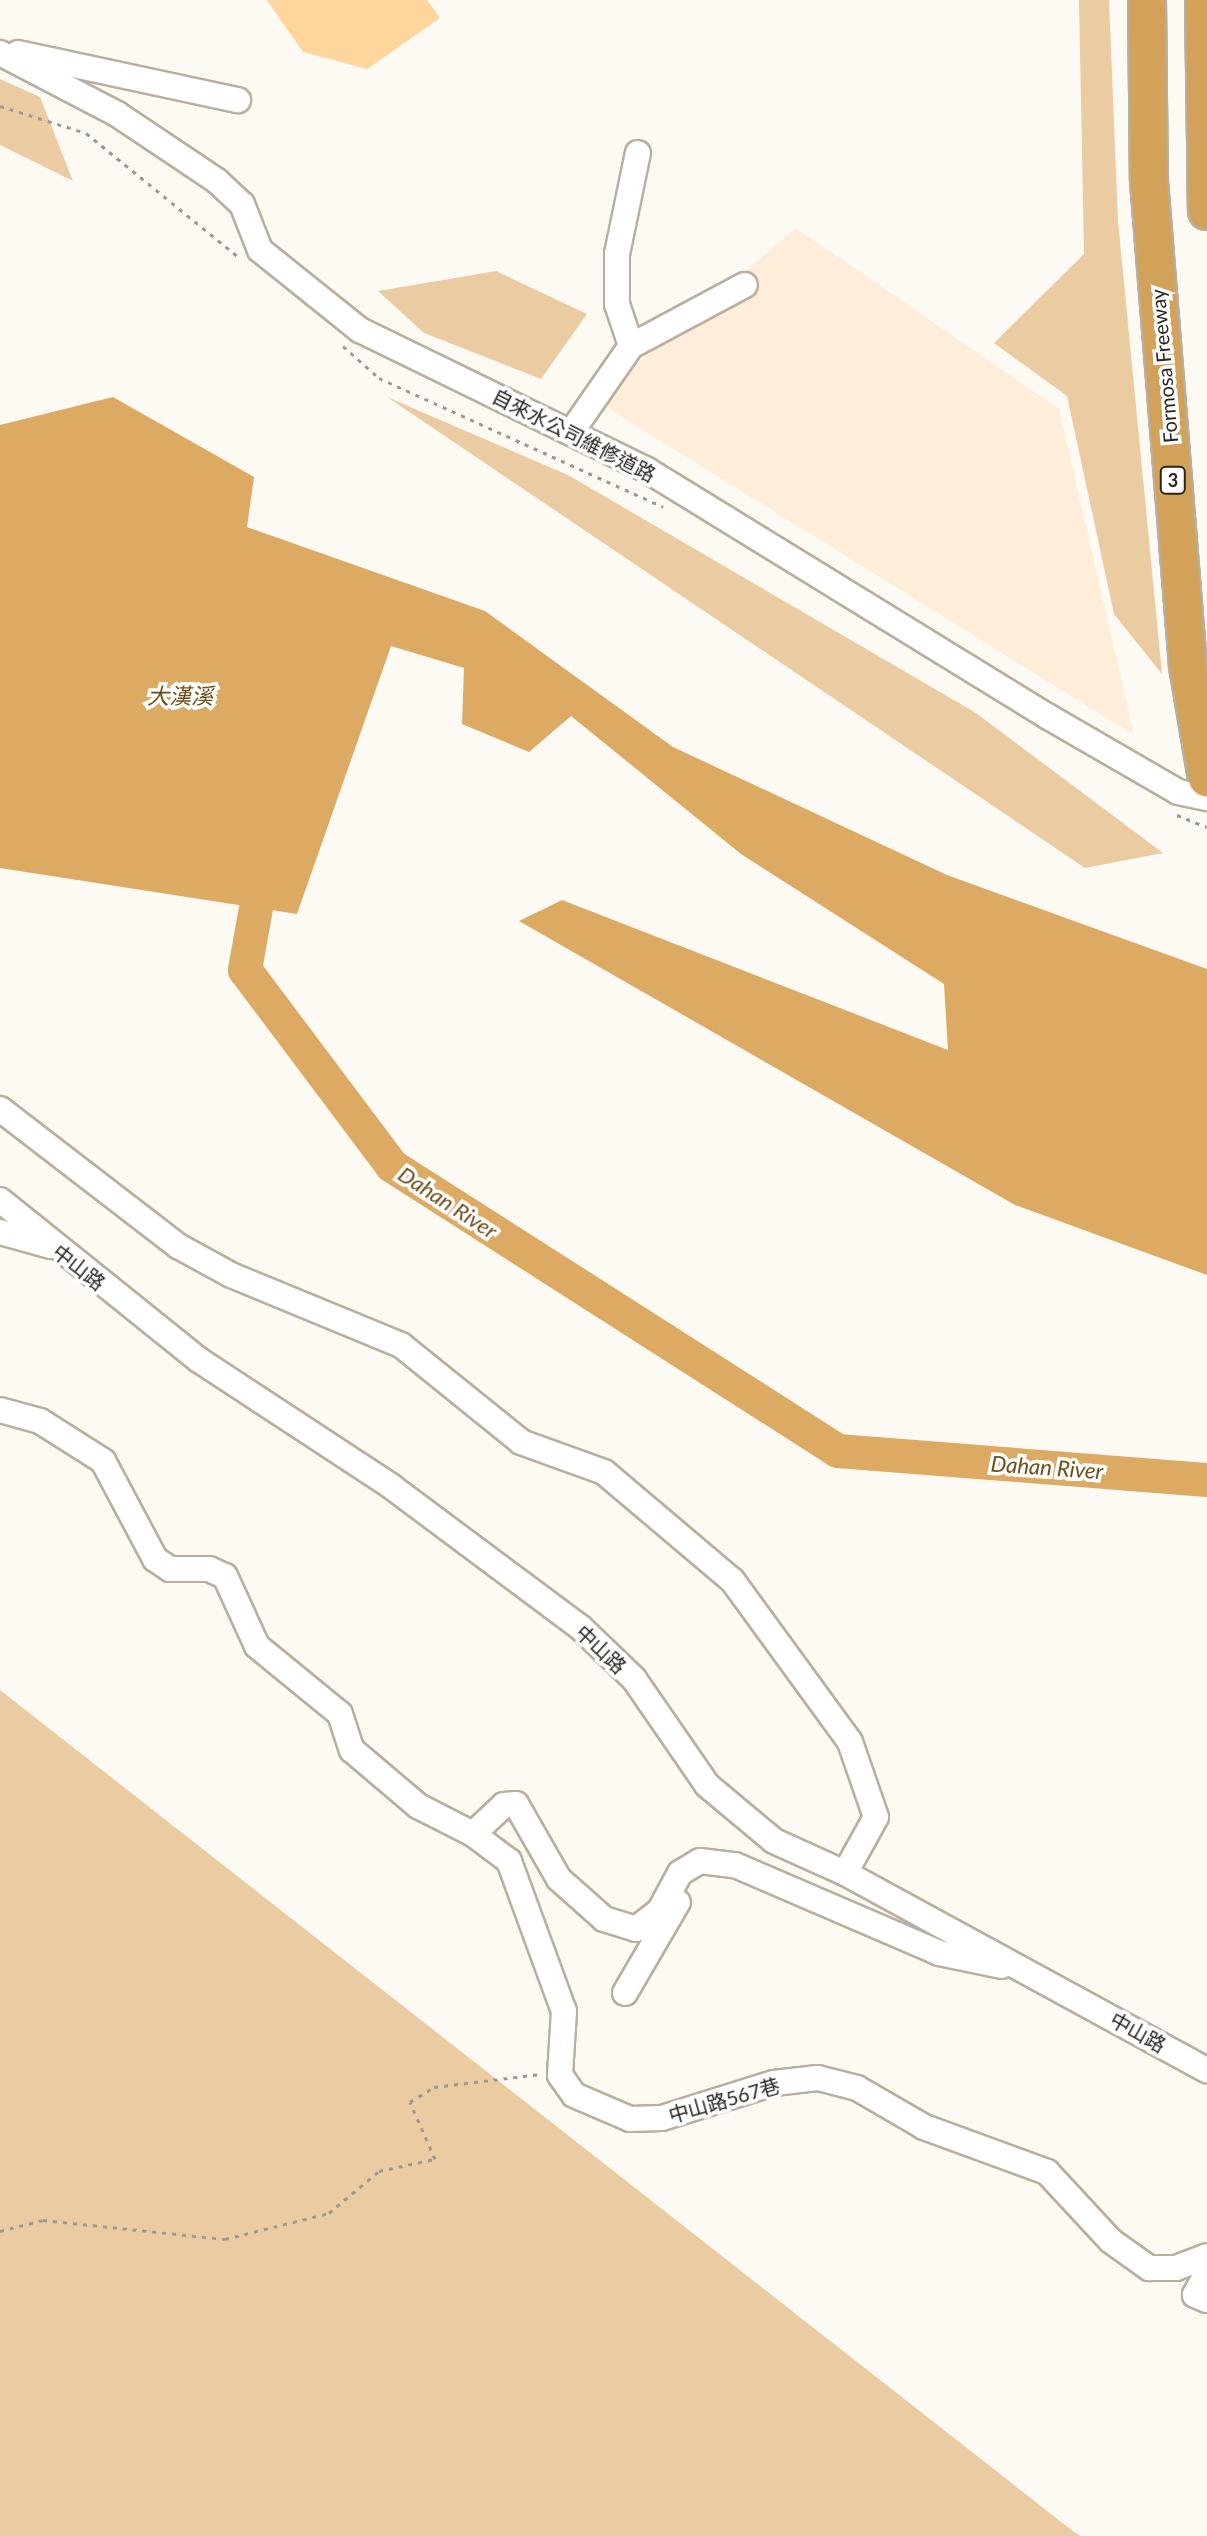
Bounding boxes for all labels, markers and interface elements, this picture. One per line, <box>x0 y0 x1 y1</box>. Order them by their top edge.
street label: Formosa Freeway <box>1145 288 1183 444</box>
street label: 自來水公司維修道路 <box>488 383 660 487</box>
road number: 3 <box>1159 466 1187 494</box>
water label: 大漢溪 <box>147 683 213 709</box>
water label: Dahan River <box>394 1160 502 1244</box>
street label: 中山路 <box>48 1239 110 1295</box>
water label: Dahan River <box>990 1450 1104 1484</box>
street label: 中山路 <box>571 1620 631 1678</box>
street label: 中山路 <box>1106 2007 1170 2057</box>
street label: 中山路567巷 <box>666 2073 782 2127</box>

